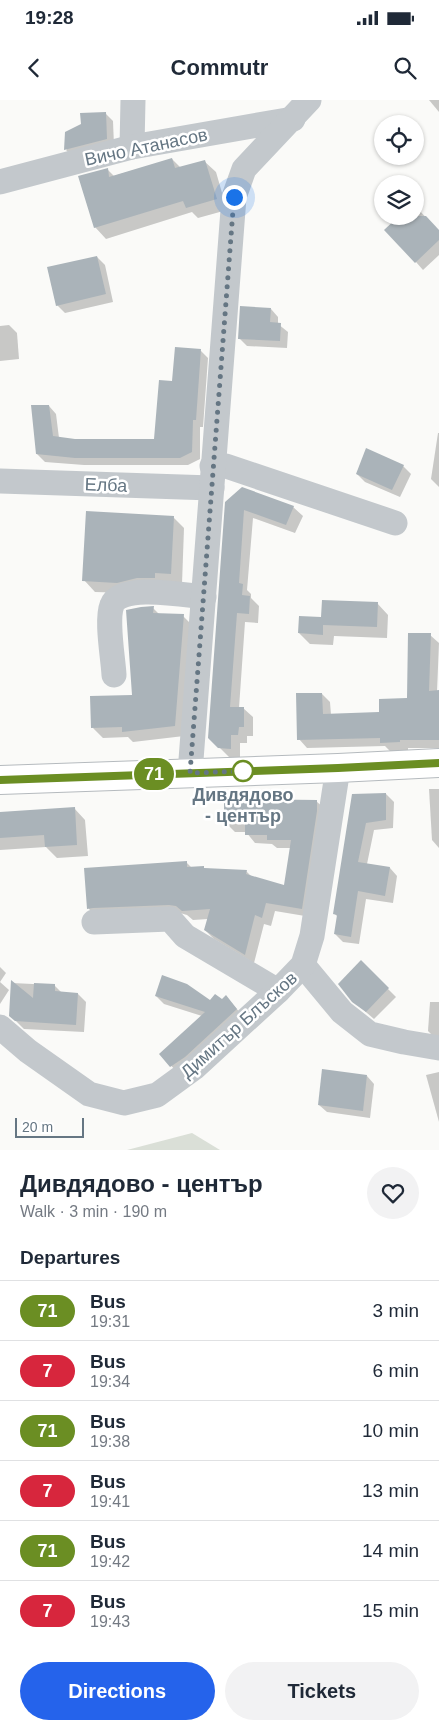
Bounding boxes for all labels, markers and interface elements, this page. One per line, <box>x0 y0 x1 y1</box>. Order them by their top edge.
text: 19:28 <box>25 7 74 28</box>
icon: back <box>20 54 48 82</box>
icon: search <box>391 54 419 82</box>
text: Commutr <box>171 55 268 80</box>
map controls <box>374 115 424 225</box>
button: locate <box>374 115 424 165</box>
street label: Вичо Атанасов <box>83 124 209 170</box>
button: layers <box>374 175 424 225</box>
your location <box>222 185 247 210</box>
street label: Елба <box>84 474 129 496</box>
line badge: 71 <box>132 758 176 790</box>
marker: Дивдядово - център <box>232 760 254 782</box>
text: 71 <box>144 764 164 784</box>
place label: Дивдядово - център <box>192 785 294 826</box>
street label: Димитър Блъсков <box>177 968 301 1082</box>
scale bar <box>15 1115 84 1138</box>
text: 20 m <box>22 1119 53 1135</box>
button: heart <box>367 1167 419 1219</box>
text: Дивдядово - център <box>20 1170 263 1197</box>
text: Walk · 3 min · 190 m <box>20 1203 167 1220</box>
text: Departures <box>20 1247 120 1268</box>
text: Bus <box>90 1291 126 1312</box>
text: 3 min <box>373 1300 419 1321</box>
text: 71 <box>37 1301 58 1321</box>
text: 19:31 <box>90 1313 130 1330</box>
text: Bus <box>90 1351 126 1372</box>
text: 6 min <box>373 1360 419 1381</box>
text: 7 <box>42 1361 53 1381</box>
text: 19:34 <box>90 1373 130 1390</box>
text: Bus <box>90 1411 126 1432</box>
text: 10 min <box>362 1420 419 1441</box>
text: 71 <box>37 1421 58 1441</box>
text: 19:38 <box>90 1433 130 1450</box>
text: Bus <box>90 1471 126 1492</box>
text: 13 min <box>362 1480 419 1501</box>
text: 7 <box>42 1481 53 1501</box>
text: 19:41 <box>90 1493 130 1510</box>
text: Bus <box>90 1531 126 1552</box>
text: 14 min <box>362 1540 419 1561</box>
text: 71 <box>37 1541 58 1561</box>
text: 19:42 <box>90 1553 130 1570</box>
text: Bus <box>90 1591 126 1612</box>
text: 15 min <box>362 1600 419 1621</box>
text: 7 <box>42 1601 53 1621</box>
text: 19:43 <box>90 1613 130 1630</box>
button: Directions <box>20 1662 215 1720</box>
button: Tickets <box>225 1662 419 1720</box>

